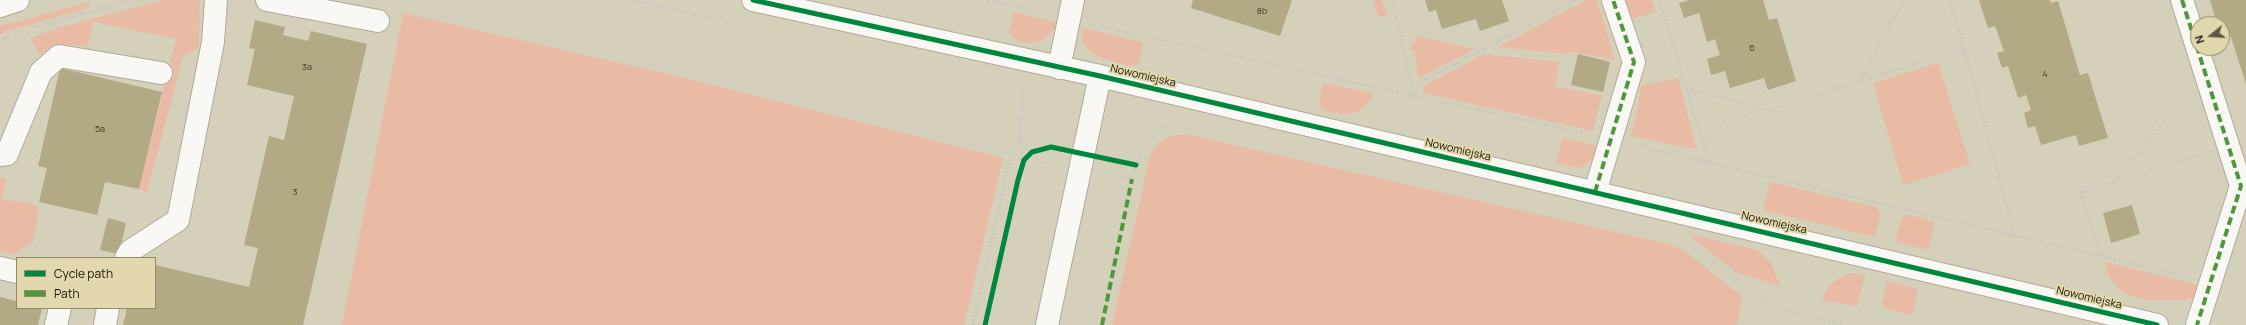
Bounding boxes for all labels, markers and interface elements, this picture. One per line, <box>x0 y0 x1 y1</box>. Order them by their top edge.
house number: 8b <box>1257 6 1267 16</box>
north arrow <box>2190 16 2230 56</box>
text: N <box>2191 33 2207 46</box>
house number: 6 <box>1749 43 1755 53</box>
house number: 3a <box>302 62 312 72</box>
street label: Nowomiejska <box>1109 62 1177 90</box>
house number: 4 <box>2042 69 2048 79</box>
house number: 5a <box>95 124 105 134</box>
street label: Nowomiejska <box>1424 136 1492 164</box>
house number: 3 <box>293 187 297 197</box>
street label: Nowomiejska <box>1740 209 1808 237</box>
legend <box>16 257 156 309</box>
text: Cycle path <box>54 265 113 282</box>
street label: Nowomiejska <box>2055 284 2123 312</box>
text: Path <box>54 285 80 302</box>

